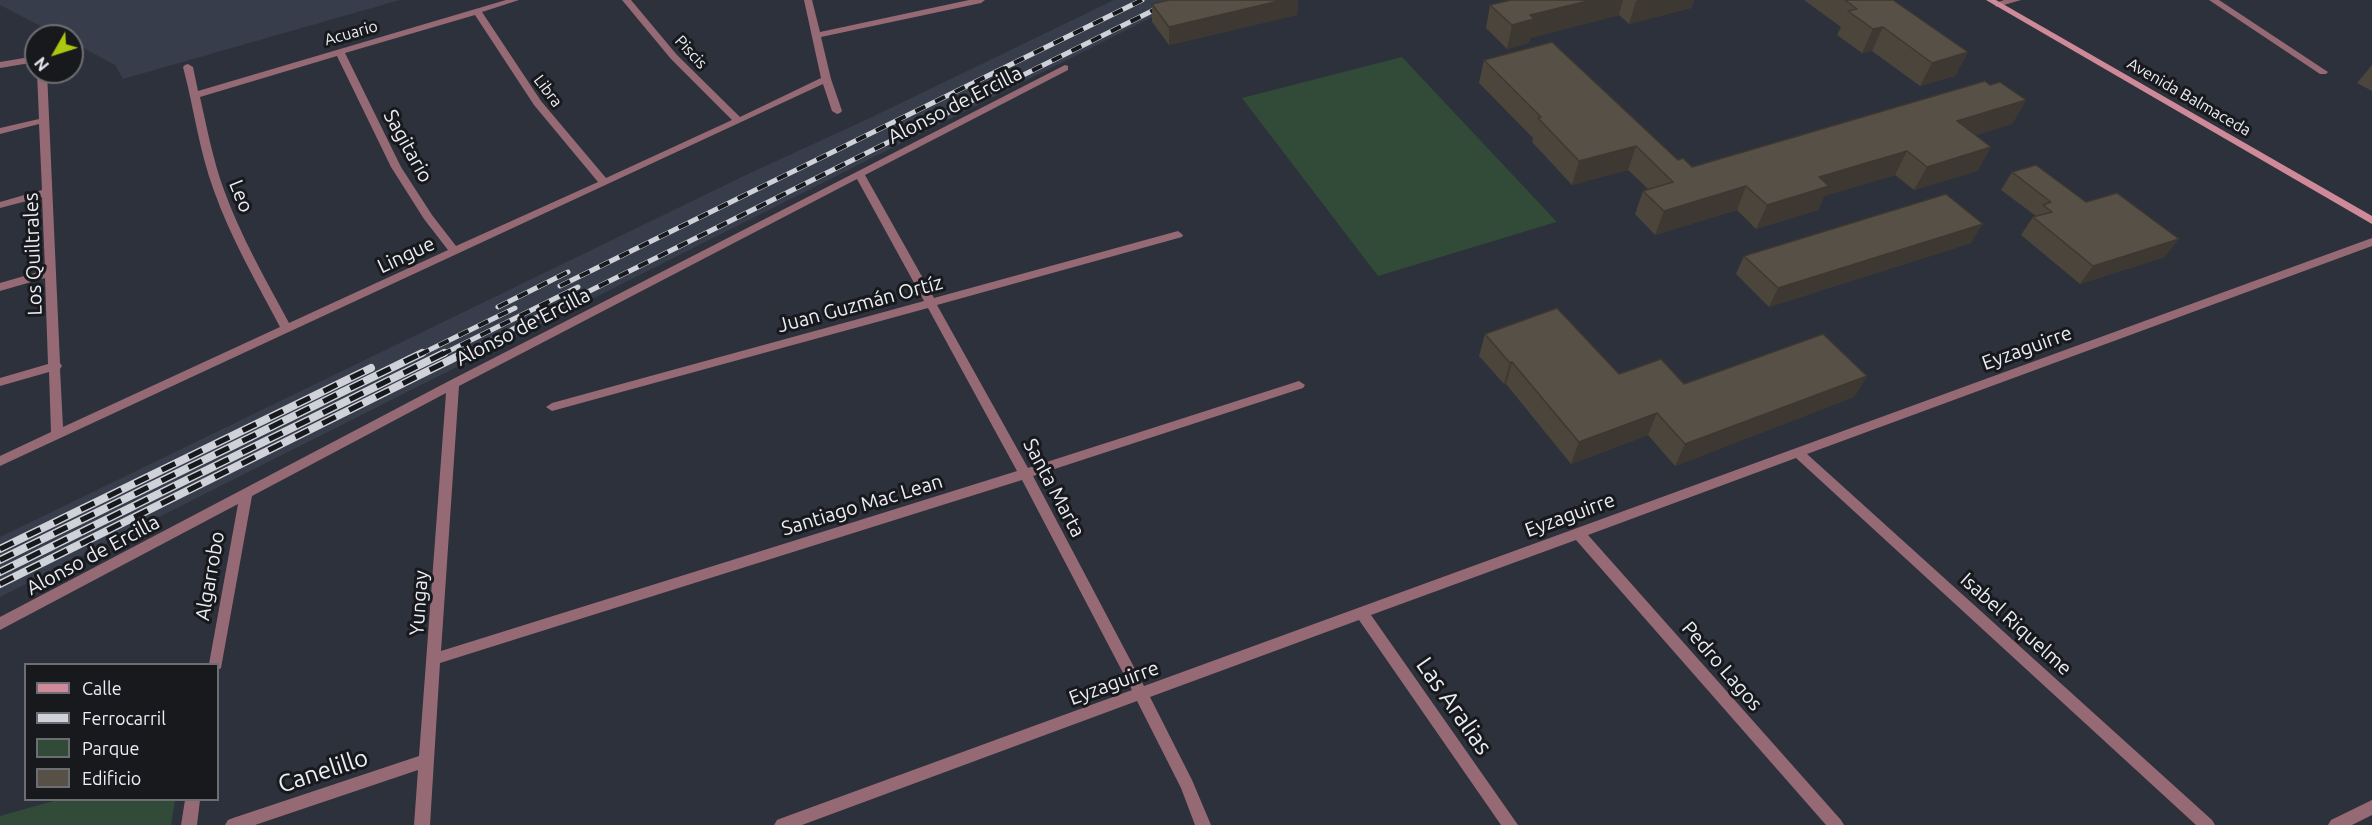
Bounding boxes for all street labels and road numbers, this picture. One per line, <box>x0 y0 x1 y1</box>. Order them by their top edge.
street label: Acuario <box>322 16 380 50</box>
street label: Piscis <box>671 31 711 73</box>
street label: Avenida Balmaceda <box>2124 54 2254 140</box>
street label: Alonso de Ercilla <box>884 61 1026 149</box>
street label: Libra <box>530 71 566 111</box>
street label: Sagitario <box>378 105 438 187</box>
street label: Leo <box>224 176 258 216</box>
street label: Los Quiltrales <box>19 192 47 316</box>
street label: Lingue <box>374 231 438 279</box>
street label: Juan Guzmán Ortíz <box>775 270 945 338</box>
street label: Alonso de Ercilla <box>452 283 594 371</box>
street label: Eyzaguirre <box>1979 321 2075 375</box>
street label: Santa Marta <box>1018 435 1090 541</box>
street label: Santiago Mac Lean <box>778 469 946 541</box>
street label: Eyzaguirre <box>1522 488 1618 542</box>
street label: Alonso de Ercilla <box>22 510 164 600</box>
street label: Algarrobo <box>190 529 230 623</box>
street label: Isabel Riquelme <box>1955 568 2077 680</box>
street label: Yungay <box>405 570 433 636</box>
street label: Pedro Lagos <box>1677 616 1767 716</box>
street label: Las Aralias <box>1410 652 1498 760</box>
street label: Eyzaguirre <box>1066 656 1162 710</box>
street label: Canelillo <box>274 743 372 799</box>

